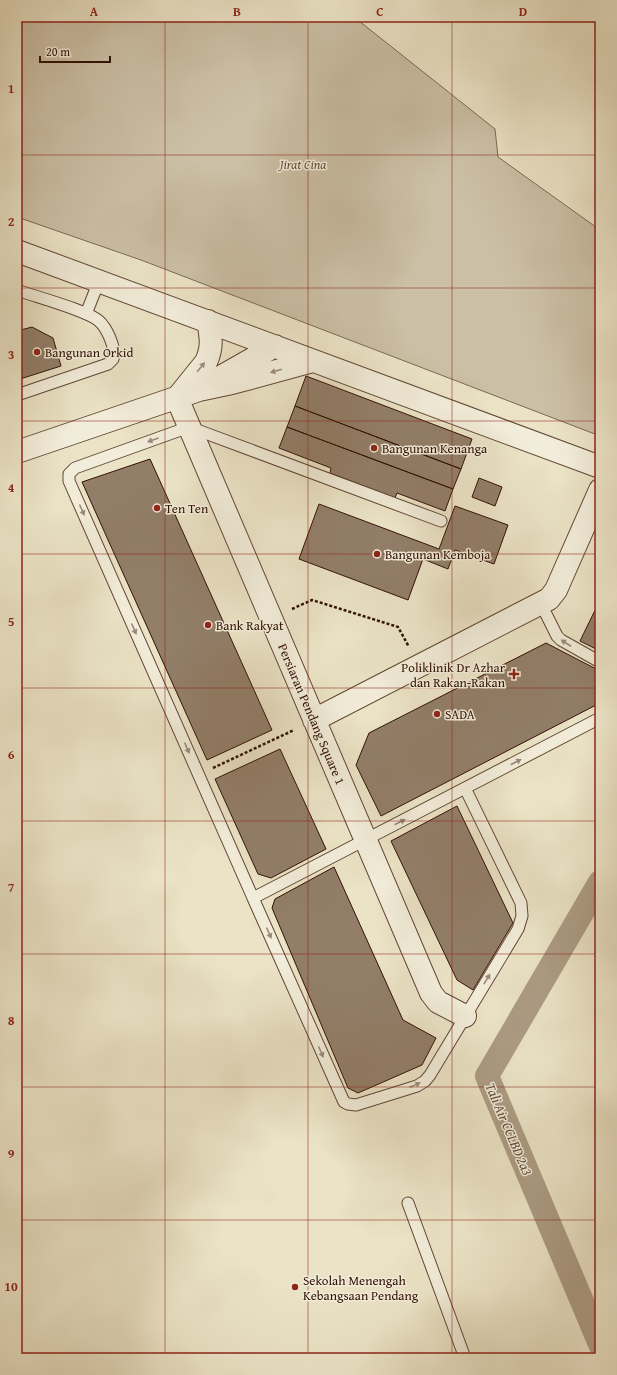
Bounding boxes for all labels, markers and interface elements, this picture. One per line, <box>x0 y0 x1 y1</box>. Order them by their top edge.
text: A <box>90 2 99 21</box>
text: B <box>233 2 241 21</box>
text: C <box>376 2 384 21</box>
text: D <box>519 2 527 21</box>
scale bar <box>40 38 110 64</box>
text: 20 m <box>46 43 70 60</box>
text: 1 <box>8 79 14 98</box>
park label: Jirat Cina <box>278 155 326 174</box>
text: 2 <box>8 212 15 231</box>
place label: Bangunan Orkid <box>45 343 133 362</box>
text: 3 <box>8 345 14 364</box>
marker: Bangunan Orkid <box>32 347 42 357</box>
one-way arrow <box>197 362 206 373</box>
one-way arrow <box>269 368 281 374</box>
one-way arrow <box>146 438 158 444</box>
place label: Bangunan Kenanga <box>382 439 488 458</box>
marker: Bangunan Kenanga <box>369 443 379 453</box>
text: 4 <box>8 478 15 497</box>
place label: Ten Ten <box>165 499 209 518</box>
marker: Ten Ten <box>152 503 162 513</box>
one-way arrow <box>79 504 85 516</box>
place label: Bangunan Kemboja <box>385 545 491 564</box>
marker: Bangunan Kemboja <box>372 549 382 559</box>
text: 5 <box>8 612 15 631</box>
place label: Bank Rakyat <box>216 616 284 635</box>
marker: Bank Rakyat <box>203 620 213 630</box>
one-way arrow <box>131 623 137 635</box>
one-way arrow <box>561 639 571 647</box>
street label: Persiaran Pendang Square 1 <box>273 641 350 788</box>
place label: Poliklinik Dr Azhar dan Rakan-Rakan <box>401 658 506 692</box>
marker: Poliklinik Dr Azhar dan Rakan-Rakan <box>508 668 520 680</box>
place label: SADA <box>445 705 475 724</box>
marker: SADA <box>432 709 442 719</box>
one-way arrow <box>184 742 190 753</box>
text: 6 <box>8 745 15 764</box>
one-way arrow <box>510 759 522 765</box>
one-way arrow <box>395 818 406 825</box>
text: 7 <box>8 878 15 897</box>
one-way arrow <box>266 928 272 939</box>
one-way arrow <box>484 973 491 985</box>
text: 8 <box>8 1011 15 1030</box>
one-way arrow <box>318 1046 324 1058</box>
water label: Tali Air CCLBD 2a3 <box>480 1080 538 1179</box>
one-way arrow <box>410 1082 422 1088</box>
text: 9 <box>8 1144 15 1163</box>
place label: Sekolah Menengah Kebangsaan Pendang <box>303 1271 419 1305</box>
text: 10 <box>4 1277 18 1296</box>
marker: Sekolah Menengah Kebangsaan Pendang <box>290 1282 300 1292</box>

